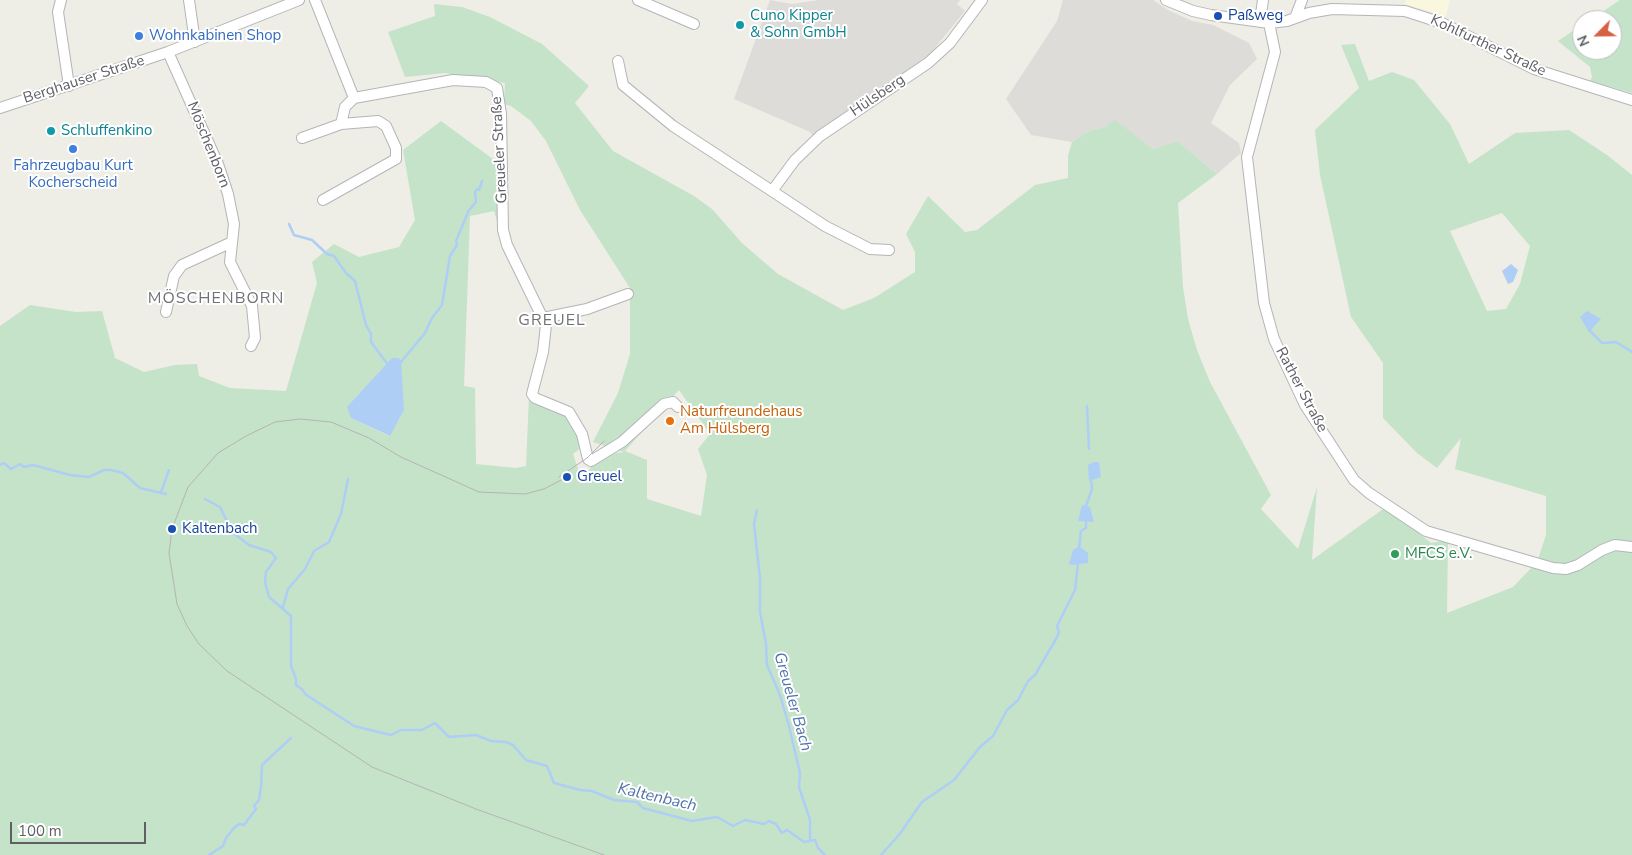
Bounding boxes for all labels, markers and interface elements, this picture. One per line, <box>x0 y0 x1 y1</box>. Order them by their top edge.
place label: Cuno Kipper & Sohn GmbH <box>750 7 847 42</box>
place label: Paßweg <box>1228 7 1283 25</box>
marker: Paßweg <box>1212 10 1224 22</box>
north arrow <box>1572 10 1622 60</box>
street label: Kohlfurther Straße <box>1427 11 1549 81</box>
marker: Cuno Kipper & Sohn GmbH <box>734 19 746 31</box>
place label: Wohnkabinen Shop <box>149 27 281 45</box>
marker: Wohnkabinen Shop <box>133 30 145 42</box>
text: N <box>1573 32 1594 49</box>
street label: Berghauser Straße <box>21 52 147 108</box>
street label: Hülsberg <box>847 71 909 121</box>
street label: Greueler Straße <box>488 96 512 204</box>
street label: Möschenborn <box>183 99 233 191</box>
place label: Schluffenkino <box>61 122 152 140</box>
marker: Schluffenkino <box>45 125 57 137</box>
marker: Fahrzeugbau Kurt Kocherscheid <box>67 143 79 155</box>
place label: Fahrzeugbau Kurt Kocherscheid <box>13 157 133 192</box>
district label: MÖSCHENBORN <box>146 289 286 309</box>
district label: GREUEL <box>518 311 586 331</box>
street label: Rather Straße <box>1271 344 1331 436</box>
place label: Naturfreundehaus Am Hülsberg <box>680 403 802 438</box>
marker: Naturfreundehaus Am Hülsberg <box>664 415 676 427</box>
place label: Greuel <box>577 468 622 486</box>
marker: Greuel <box>561 471 573 483</box>
place label: Kaltenbach <box>182 520 257 538</box>
marker: Kaltenbach <box>166 523 178 535</box>
place label: MFCS e.V. <box>1405 545 1472 563</box>
marker: MFCS e.V. <box>1389 548 1401 560</box>
water label: Greueler Bach <box>769 650 815 754</box>
water label: Kaltenbach <box>616 780 698 816</box>
scale bar <box>12 812 149 844</box>
text: 100 m <box>18 821 62 841</box>

